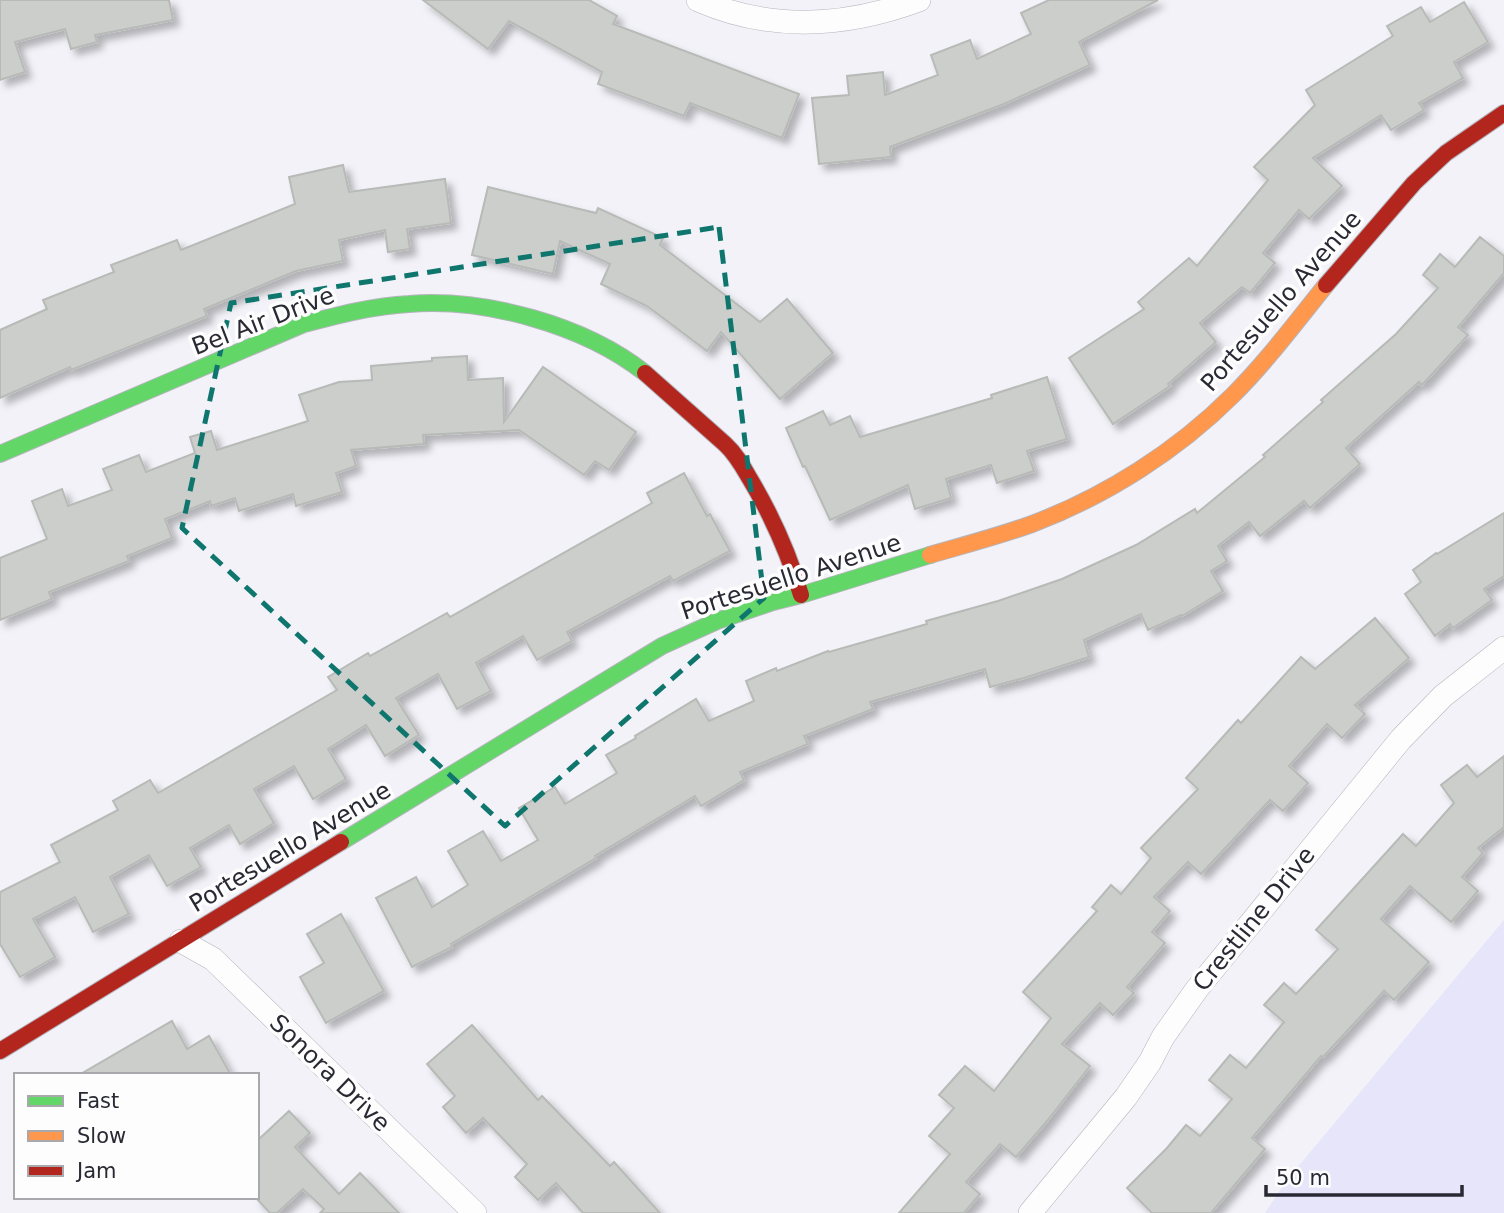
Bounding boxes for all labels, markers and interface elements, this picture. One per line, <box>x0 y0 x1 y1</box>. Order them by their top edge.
street label: Portesuello Avenue <box>1195 205 1367 397</box>
street label: Bel Air Drive <box>188 281 338 361</box>
street label: Portesuello Avenue <box>677 528 905 626</box>
street label: Portesuello Avenue <box>184 776 396 918</box>
street label: Crestline Drive <box>1187 841 1321 997</box>
street label: Sonora Drive <box>264 1009 396 1137</box>
legend <box>14 1073 259 1199</box>
text: Fast <box>77 1089 119 1113</box>
text: Slow <box>77 1124 126 1148</box>
scale bar <box>1266 1154 1462 1198</box>
text: Jam <box>75 1159 117 1183</box>
text: 50 m <box>1276 1166 1330 1190</box>

